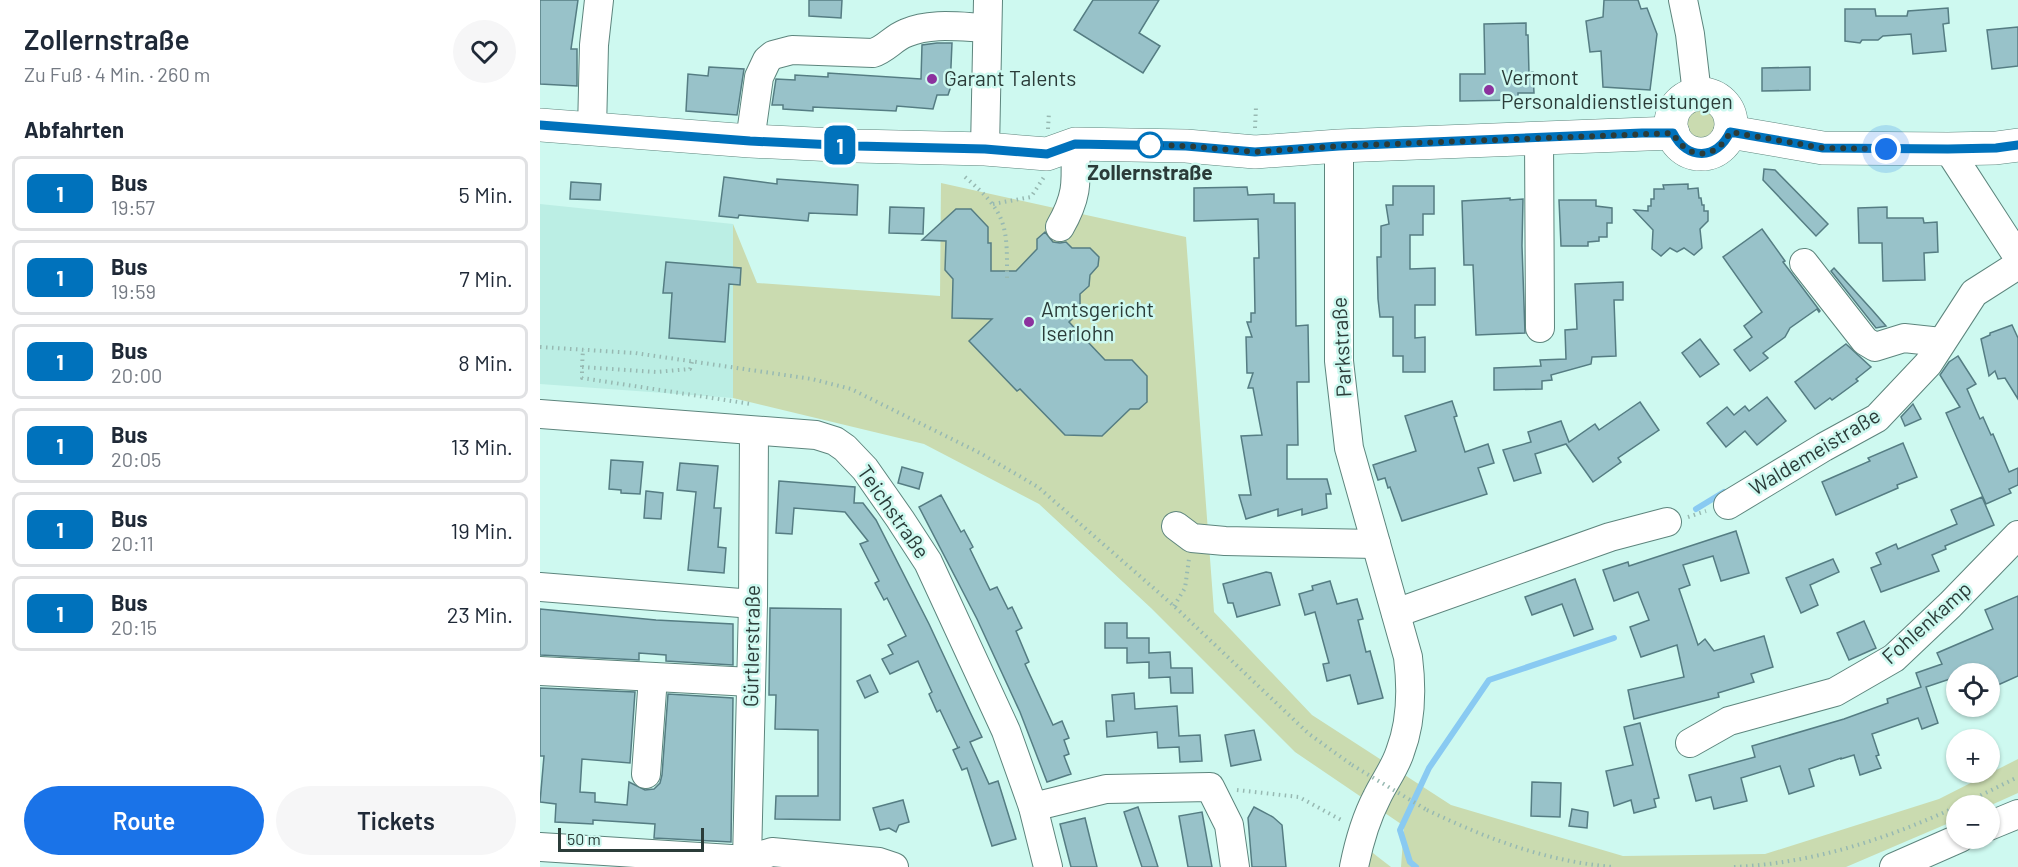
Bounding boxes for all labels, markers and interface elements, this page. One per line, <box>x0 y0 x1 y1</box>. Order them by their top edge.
button: heart <box>453 20 516 83</box>
text: Zollernstraße <box>24 22 190 56</box>
text: Zu Fuß · 4 Min. · 260 m <box>24 62 210 86</box>
place label: Vermont Personaldienstleistungen <box>1501 64 1733 113</box>
place label: Garant Talents <box>944 65 1076 90</box>
marker: Garant Talents <box>925 72 939 86</box>
marker: Vermont Personaldienstleistungen <box>1482 83 1496 97</box>
text: Abfahrten <box>24 116 124 142</box>
line badge: 1 <box>820 126 860 164</box>
marker: Zollernstraße <box>1137 132 1163 158</box>
text: 1 <box>836 133 844 158</box>
your location <box>1871 134 1901 164</box>
place label: Zollernstraße <box>1087 159 1213 184</box>
text: Bus <box>111 169 148 195</box>
text: 1 <box>56 181 64 206</box>
text: 5 Min. <box>458 181 513 207</box>
text: 19:57 <box>111 195 155 219</box>
text: Bus <box>111 253 148 279</box>
text: 1 <box>56 265 64 290</box>
text: 7 Min. <box>459 265 513 291</box>
text: 19:59 <box>111 279 156 303</box>
place label: Amtsgericht Iserlohn <box>1041 296 1154 345</box>
street label: Parkstraße <box>1325 296 1356 398</box>
marker: Amtsgericht Iserlohn <box>1022 315 1036 329</box>
text: Bus <box>111 337 148 363</box>
text: 1 <box>56 349 64 374</box>
text: 8 Min. <box>458 349 513 375</box>
text: 20:00 <box>111 363 162 387</box>
street label: Waldemeistraße <box>1744 402 1884 500</box>
text: Bus <box>111 421 148 447</box>
text: 1 <box>56 433 64 458</box>
text: 13 Min. <box>451 433 513 459</box>
text: 20:05 <box>111 447 161 471</box>
street label: Teichstraße <box>853 460 936 563</box>
text: Bus <box>111 505 148 531</box>
text: 1 <box>56 517 64 542</box>
text: 19 Min. <box>451 517 513 543</box>
text: 20:11 <box>111 531 154 555</box>
street label: Fohlenkamp <box>1876 575 1976 668</box>
street label: Gürtlerstraße <box>737 585 764 707</box>
text: Bus <box>111 589 148 615</box>
text: 1 <box>56 601 64 626</box>
text: 23 Min. <box>447 601 513 627</box>
text: 20:15 <box>111 615 157 639</box>
map controls <box>1946 663 2000 849</box>
button: locate <box>1946 663 2000 717</box>
button: + <box>1946 729 2000 783</box>
button: Route <box>24 786 264 855</box>
button: Tickets <box>276 786 516 855</box>
button: − <box>1946 795 2000 849</box>
scale bar <box>558 825 704 852</box>
text: 50 m <box>567 829 601 848</box>

